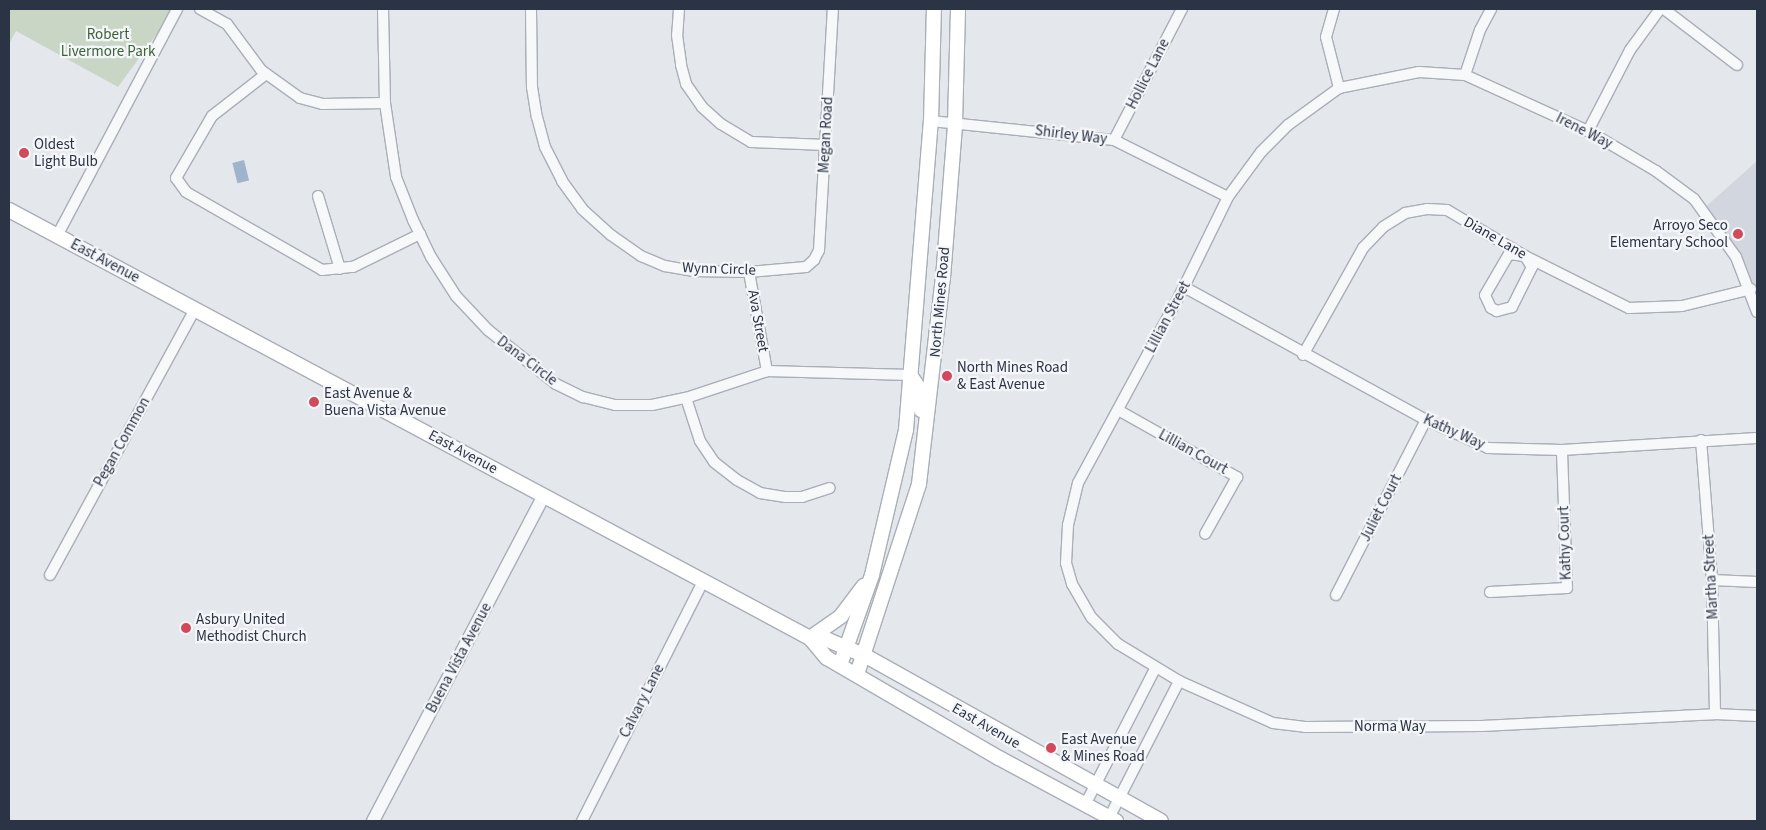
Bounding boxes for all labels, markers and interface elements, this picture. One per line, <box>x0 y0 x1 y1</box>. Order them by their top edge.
park label: Robert Livermore Park <box>61 25 155 60</box>
street label: Hollice Lane <box>1123 36 1173 112</box>
street label: Megan Road <box>815 96 837 174</box>
street label: Irene Way <box>1553 109 1615 153</box>
street label: Shirley Way <box>1034 122 1108 148</box>
place label: Oldest Light Bulb <box>34 135 98 170</box>
marker: Oldest Light Bulb <box>18 147 30 159</box>
street label: Diane Lane <box>1460 213 1530 263</box>
place label: Arroyo Seco Elementary School <box>1610 216 1728 251</box>
marker: Arroyo Seco Elementary School <box>1732 228 1744 240</box>
street label: East Avenue <box>67 235 143 287</box>
street label: North Mines Road <box>926 246 954 358</box>
street label: Wynn Circle <box>682 259 756 279</box>
street label: Lillian Street <box>1142 278 1194 356</box>
street label: Ava Street <box>744 288 772 354</box>
street label: Dana Circle <box>493 332 561 390</box>
place label: North Mines Road & East Avenue <box>957 358 1068 393</box>
marker: North Mines Road & East Avenue <box>941 370 953 382</box>
place label: East Avenue & Buena Vista Avenue <box>324 384 446 419</box>
street label: Pegan Common <box>90 394 154 490</box>
marker: East Avenue & Buena Vista Avenue <box>308 396 320 408</box>
street label: Kathy Way <box>1420 410 1488 454</box>
street label: East Avenue <box>425 426 501 478</box>
street label: Lillian Court <box>1155 426 1231 478</box>
street label: Juliet Court <box>1356 471 1406 545</box>
street label: Kathy Court <box>1555 506 1575 580</box>
street label: Martha Street <box>1700 534 1722 620</box>
street label: Buena Vista Avenue <box>422 600 496 716</box>
place label: Asbury United Methodist Church <box>196 610 307 645</box>
marker: Asbury United Methodist Church <box>180 622 192 634</box>
street label: Calvary Lane <box>616 661 668 741</box>
street label: East Avenue <box>949 699 1023 753</box>
street label: Norma Way <box>1354 718 1426 736</box>
place label: East Avenue & Mines Road <box>1061 730 1145 765</box>
marker: East Avenue & Mines Road <box>1045 742 1057 754</box>

